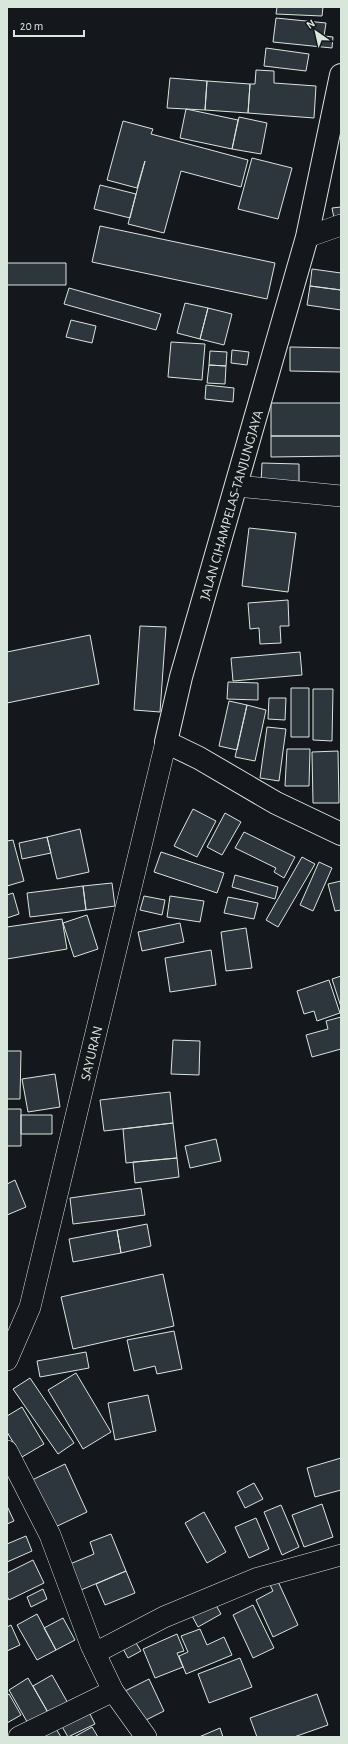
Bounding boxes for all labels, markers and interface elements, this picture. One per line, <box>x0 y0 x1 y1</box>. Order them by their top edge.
scale bar <box>14 12 84 38</box>
north arrow <box>296 12 336 52</box>
text: N <box>304 17 317 31</box>
text: 20 m <box>20 20 43 32</box>
street label: JALAN CIHAMPELAS-TANJUNGJAYA <box>198 409 266 602</box>
street label: SAYURAN <box>79 1025 105 1082</box>

